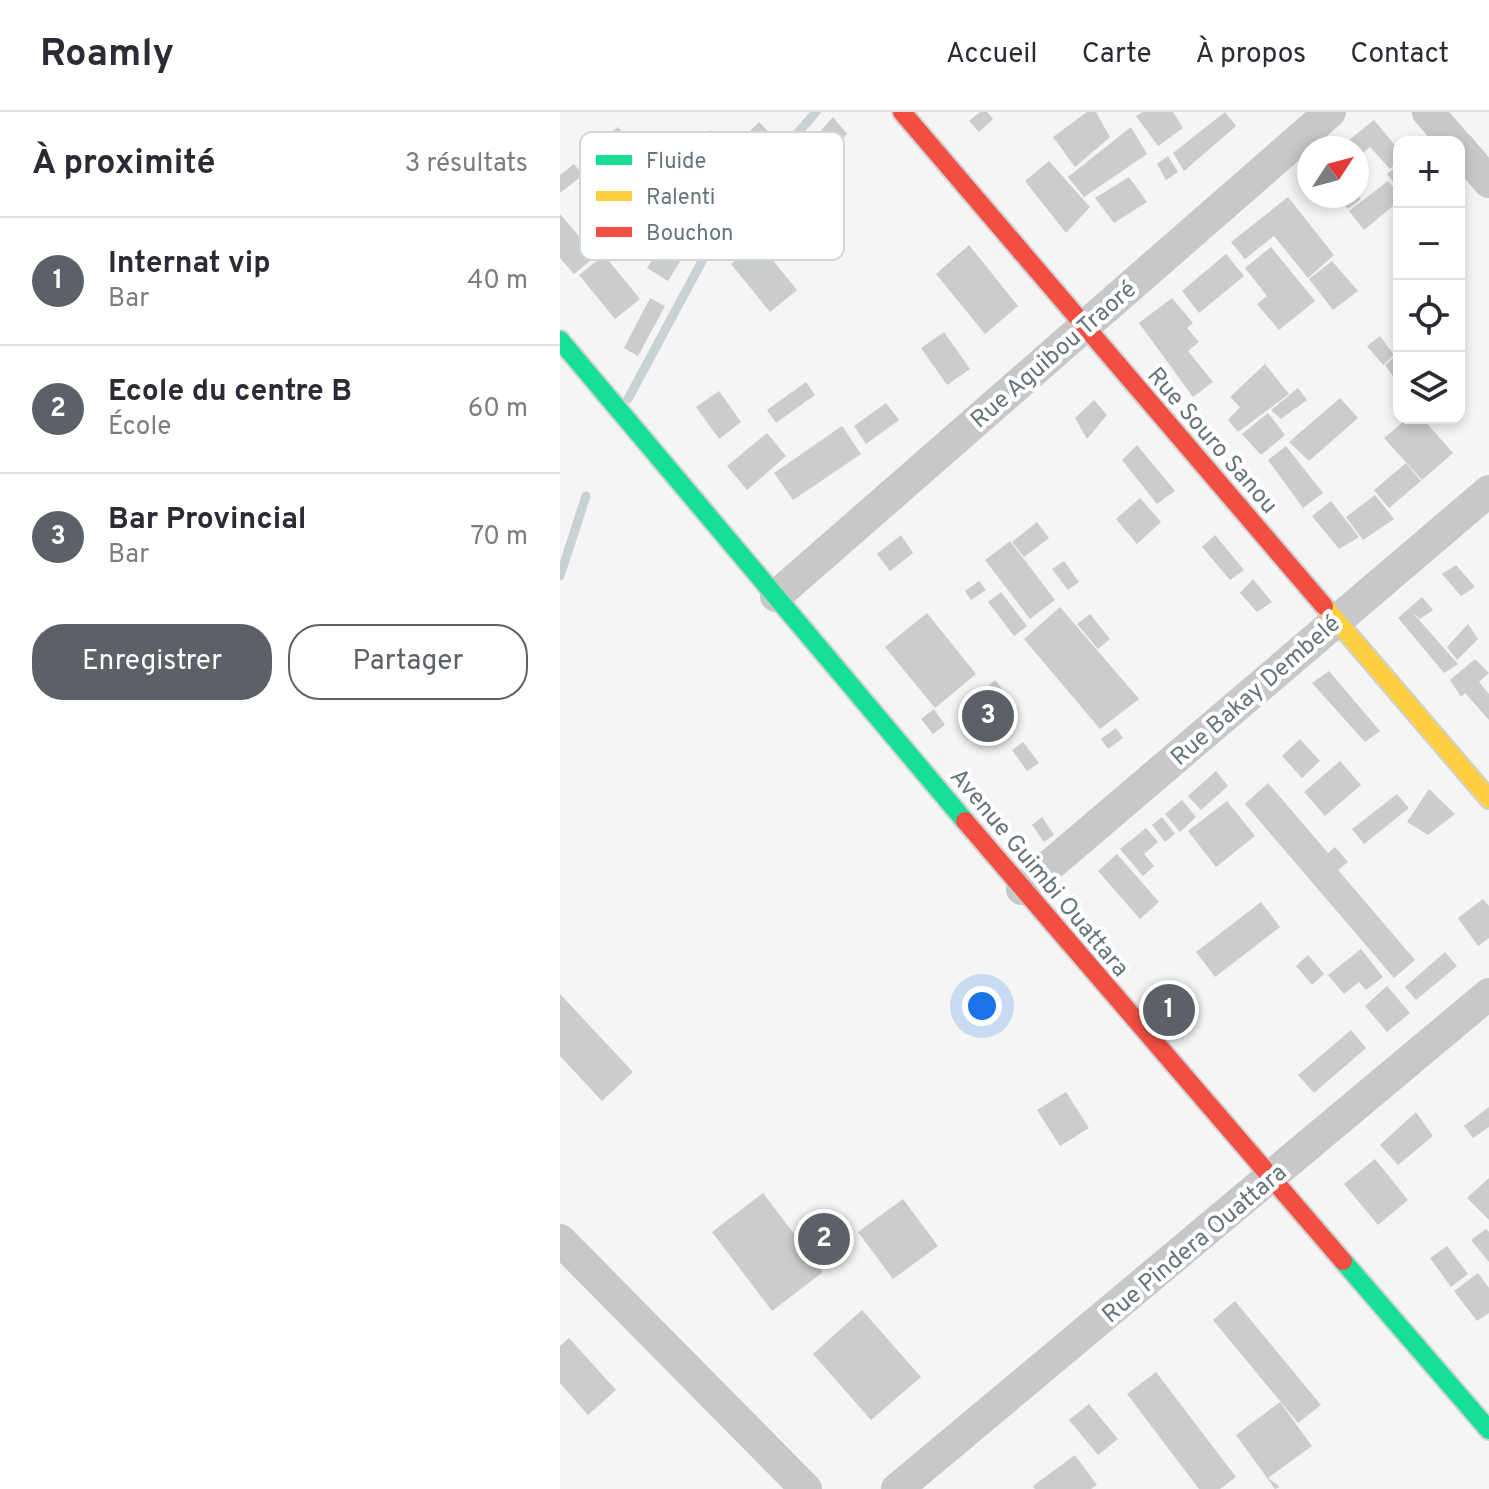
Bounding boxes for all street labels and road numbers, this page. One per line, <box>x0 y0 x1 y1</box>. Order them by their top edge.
street label: Rue Aguibou Traoré <box>965 275 1143 436</box>
street label: Rue Souro Sanou <box>1140 362 1283 521</box>
street label: Rue Bakay Dembelé <box>1165 610 1347 773</box>
street label: Avenue Guimbi Ouattara <box>942 763 1134 984</box>
street label: Rue Pindera Ouattara <box>1097 1159 1294 1331</box>

